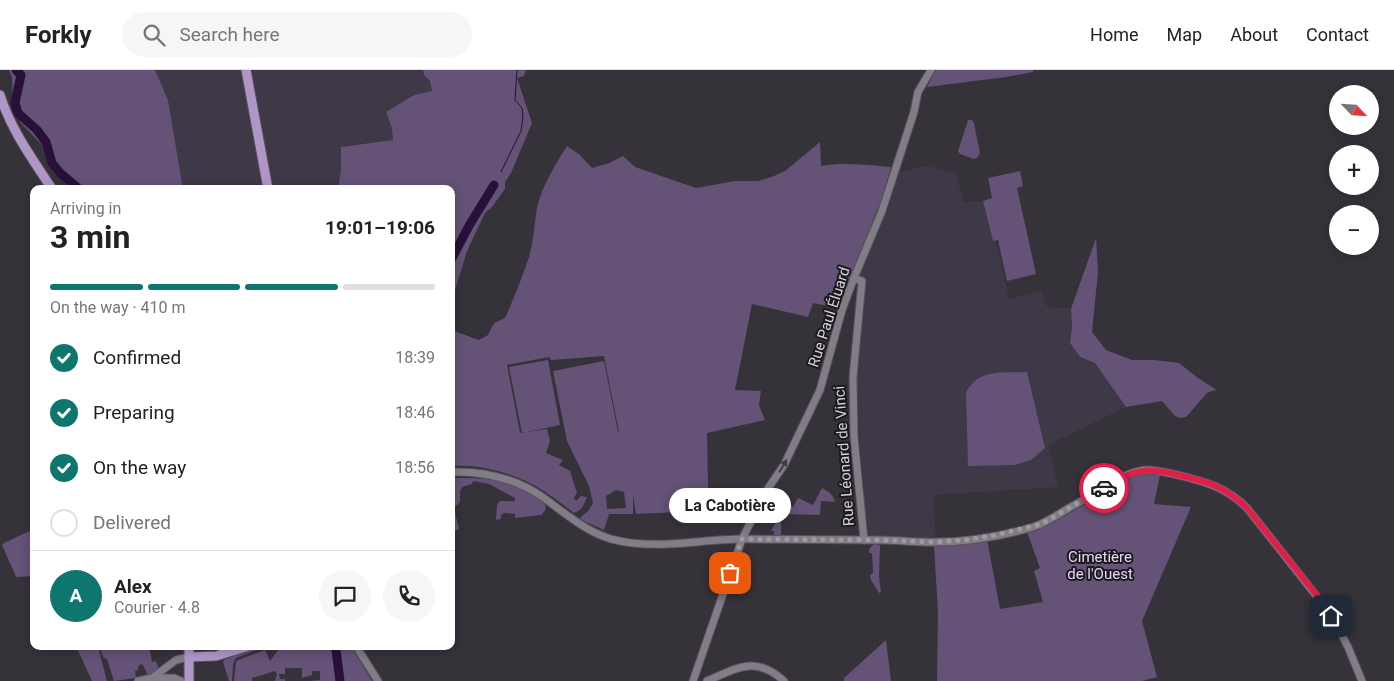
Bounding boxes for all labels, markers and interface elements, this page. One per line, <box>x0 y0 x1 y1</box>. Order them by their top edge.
search box <box>122 12 472 57</box>
text: Forkly <box>25 21 92 49</box>
icon: search <box>140 21 168 49</box>
text: Search here <box>180 23 279 46</box>
text: Home <box>1090 24 1139 45</box>
text: Map <box>1167 24 1202 45</box>
text: About <box>1230 24 1278 45</box>
text: Contact <box>1306 24 1369 45</box>
north arrow <box>1329 85 1379 135</box>
map controls <box>1329 85 1379 255</box>
button: + <box>1329 145 1379 195</box>
text: Arriving in <box>50 199 121 218</box>
button: − <box>1329 205 1379 255</box>
text: 19:01–19:06 <box>325 216 435 239</box>
text: 3 min <box>50 218 130 256</box>
street label: Rue Paul Éluard <box>804 265 854 369</box>
text: On the way · 410 m <box>50 298 186 317</box>
icon: check <box>50 344 78 372</box>
text: Confirmed <box>93 346 181 369</box>
text: 18:39 <box>395 348 435 367</box>
street label: Rue Léonard de Vinci <box>830 385 858 527</box>
icon: check <box>50 399 78 427</box>
text: Preparing <box>93 401 175 424</box>
text: 18:46 <box>395 403 435 422</box>
icon: check <box>50 454 78 482</box>
text: On the way <box>93 456 186 479</box>
text: 18:56 <box>395 458 435 477</box>
one-way arrow <box>778 459 787 473</box>
courier <box>1079 463 1129 513</box>
icon: car <box>1090 474 1118 502</box>
callout: La Cabotière <box>669 488 791 523</box>
text: La Cabotière <box>685 496 775 515</box>
text: Delivered <box>93 511 171 534</box>
park label: Cimetière de l'Ouest <box>1067 548 1133 583</box>
pin <box>709 552 751 594</box>
icon: bag <box>716 559 744 587</box>
button: chat <box>319 570 371 622</box>
button: phone <box>383 570 435 622</box>
text: Alex <box>114 575 152 598</box>
text: A <box>70 584 82 607</box>
pin <box>1310 595 1352 637</box>
text: Courier · 4.8 <box>114 598 200 617</box>
icon: home <box>1317 602 1345 630</box>

